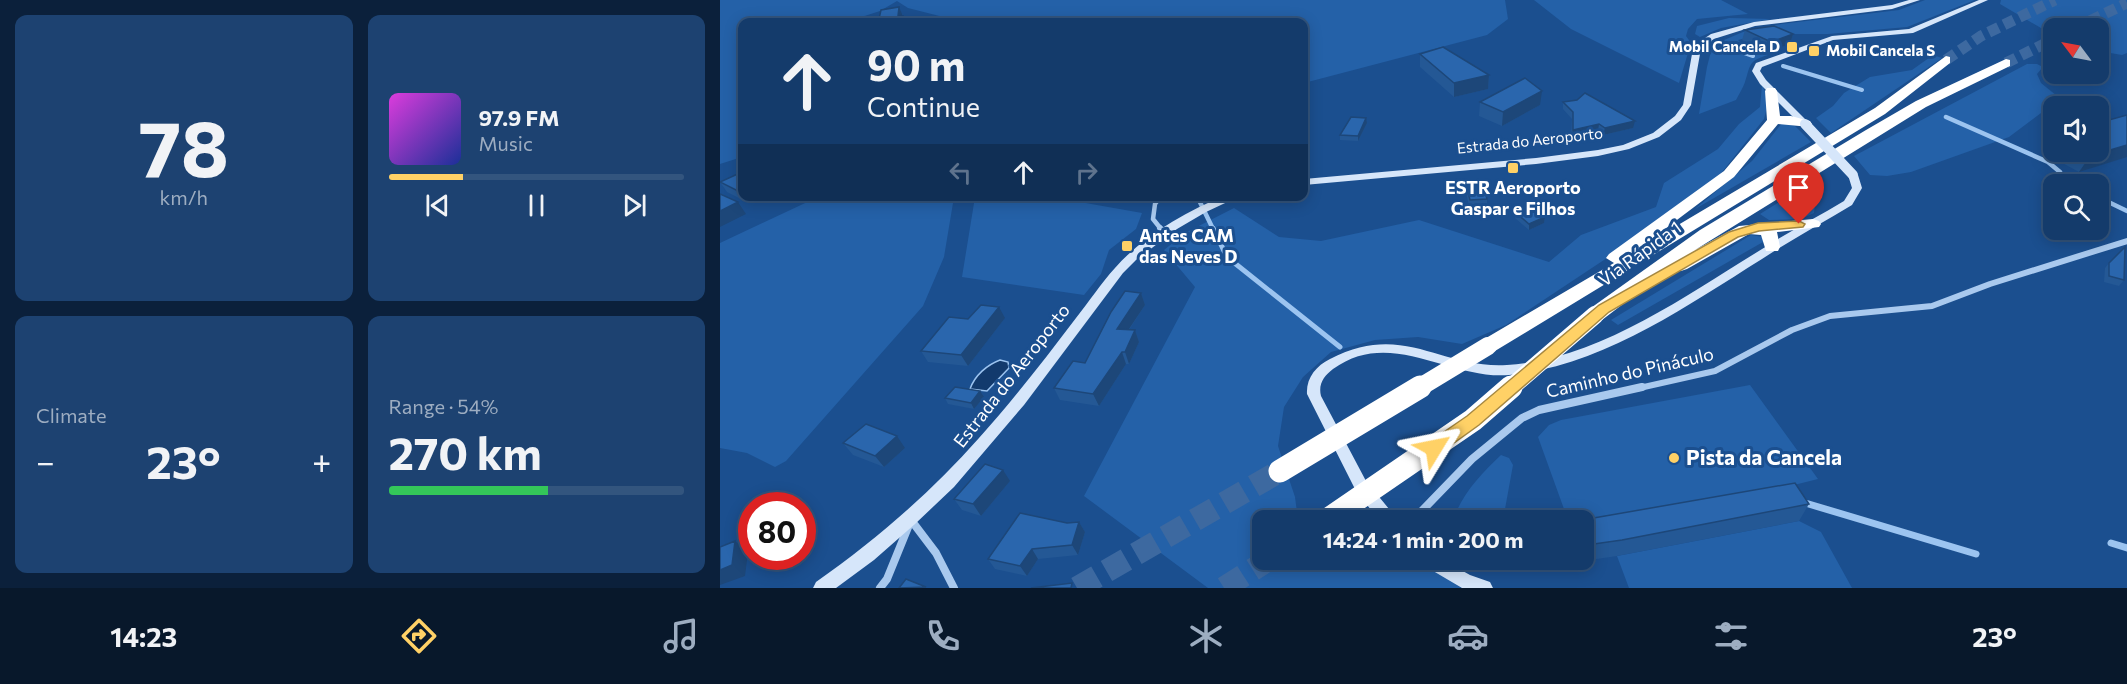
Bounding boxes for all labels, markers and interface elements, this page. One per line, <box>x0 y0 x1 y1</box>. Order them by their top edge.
north arrow <box>2043 18 2109 84</box>
map controls <box>2043 18 2109 240</box>
place label: Mobil Cancela D <box>1669 37 1780 55</box>
text: 90 m <box>867 38 966 90</box>
marker: Mobil Cancela D <box>1785 40 1799 54</box>
place label: Mobil Cancela S <box>1826 41 1935 59</box>
icon: ahead <box>768 42 846 120</box>
marker: Mobil Cancela S <box>1807 44 1821 58</box>
text: Continue <box>867 90 980 123</box>
button: sound <box>2043 96 2109 162</box>
text: 78 <box>138 98 229 193</box>
text: 97.9 FM <box>479 104 559 131</box>
street label: Estrada do Aeroporto <box>1456 123 1604 157</box>
text: Music <box>479 131 533 155</box>
icon: left <box>944 156 977 189</box>
icon: ahead <box>1007 156 1040 189</box>
icon: right <box>1070 156 1103 189</box>
marker: ESTR Aeroporto Gaspar e Filhos <box>1506 161 1520 175</box>
pin <box>1773 162 1824 224</box>
icon: arrive <box>1782 171 1815 204</box>
button: search <box>2043 174 2109 240</box>
place label: ESTR Aeroporto Gaspar e Filhos <box>1445 176 1581 219</box>
text: km/h <box>159 185 208 209</box>
icon: previous <box>421 189 454 222</box>
icon: pause <box>520 189 553 222</box>
icon: next <box>618 189 651 222</box>
street label: Via Rápida 1 <box>1594 216 1685 291</box>
place label: Antes CAM das Neves D <box>1139 224 1237 267</box>
marker: Antes CAM das Neves D <box>1120 239 1134 253</box>
street label: Estrada do Aeroporto <box>948 299 1074 452</box>
street label: Caminho do Pináculo <box>1544 342 1716 402</box>
text: Range · 54% <box>389 394 498 418</box>
text: Climate <box>36 403 106 427</box>
position arrow <box>1402 416 1466 480</box>
text: 270 km <box>389 424 542 479</box>
text: 23° <box>146 433 221 488</box>
text: − <box>36 440 55 481</box>
text: + <box>312 440 331 481</box>
place label: Pista da Cancela <box>1686 444 1842 469</box>
marker: Pista da Cancela <box>1667 451 1681 465</box>
speed limit sign: 80 <box>738 492 816 570</box>
text: 14:24 · 1 min · 200 m <box>1323 526 1523 553</box>
icon: directions <box>398 615 440 657</box>
icon: music <box>660 615 702 657</box>
icon: phone <box>922 615 964 657</box>
icon: climate <box>1185 615 1227 657</box>
icon: car <box>1447 615 1489 657</box>
icon: filters <box>1710 615 1752 657</box>
text: 14:23 <box>110 620 177 653</box>
text: 23° <box>1972 620 2017 653</box>

